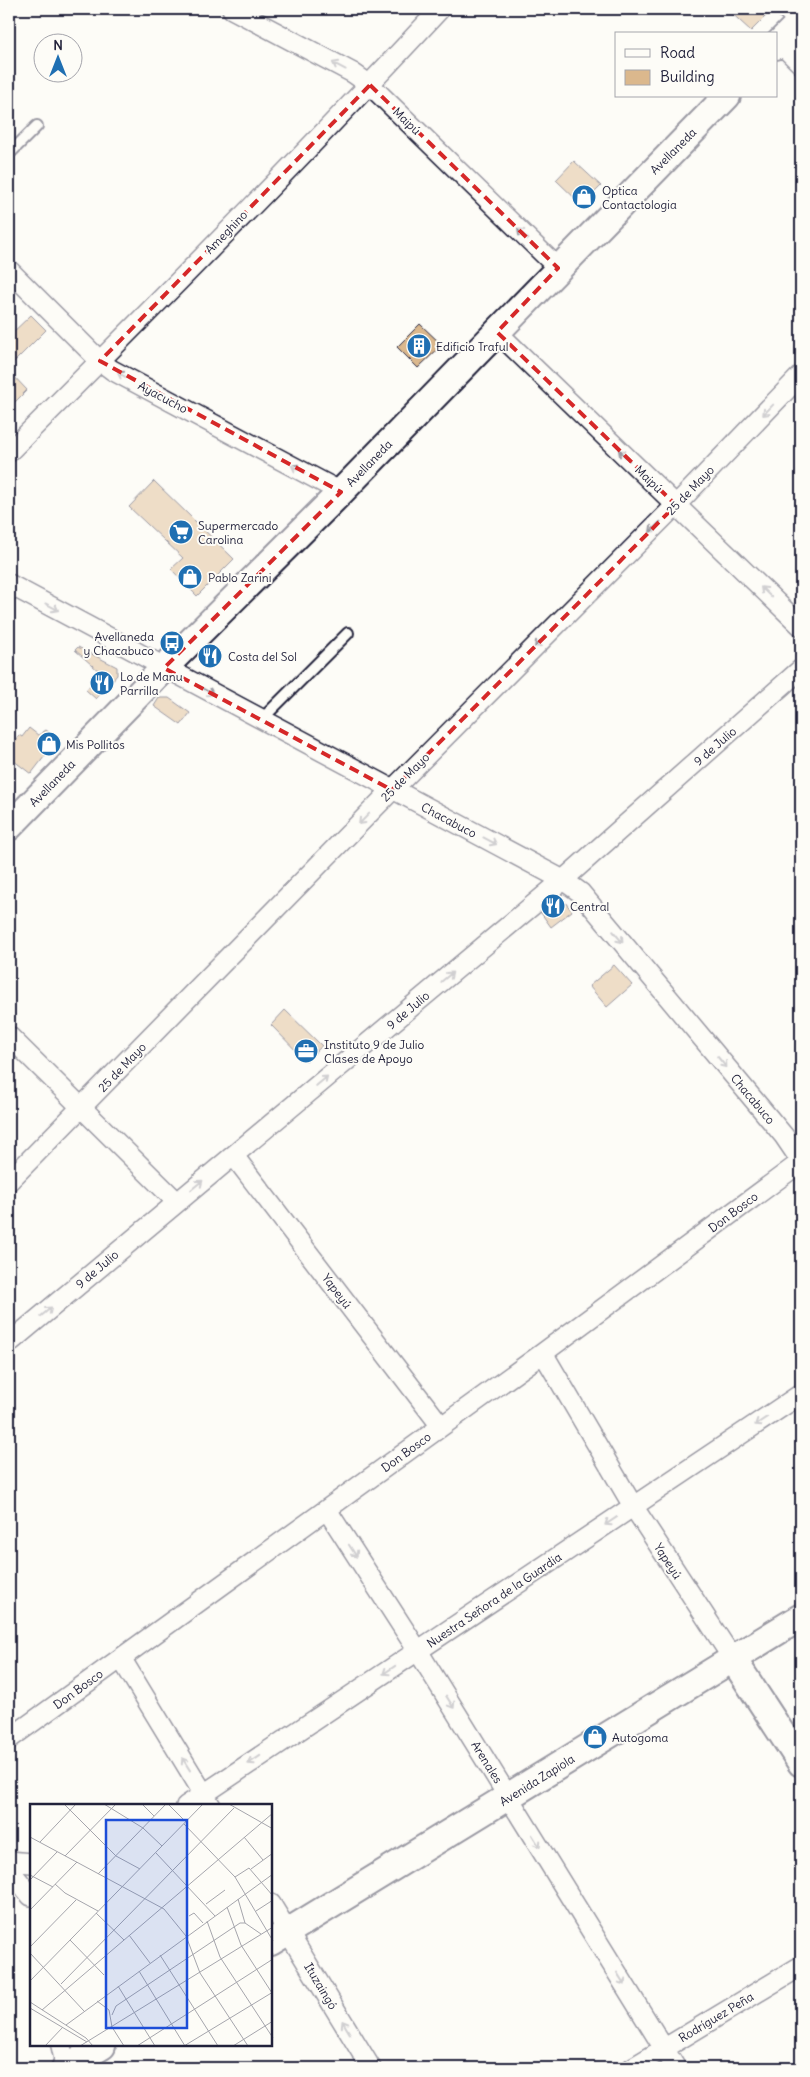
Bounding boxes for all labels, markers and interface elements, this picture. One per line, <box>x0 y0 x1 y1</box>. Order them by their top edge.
north arrow <box>32 32 82 82</box>
legend <box>615 32 778 98</box>
text: N <box>53 36 63 54</box>
text: Road <box>660 43 695 62</box>
one-way arrow <box>331 61 346 71</box>
text: Building <box>660 67 715 86</box>
street label: Maipú <box>390 104 424 138</box>
street label: Avellaneda <box>647 125 699 177</box>
place label: Optica Contactologia <box>602 183 677 212</box>
shop icon: Optica Contactologia <box>571 184 597 210</box>
street label: Ameghino <box>202 207 251 257</box>
one-way arrow <box>516 228 529 240</box>
building icon: Edificio Traful <box>406 333 432 359</box>
place label: Edificio Traful <box>436 339 508 354</box>
one-way arrow <box>116 371 131 381</box>
street label: Ayacucho <box>136 378 191 416</box>
one-way arrow <box>761 404 774 416</box>
street label: Avellaneda <box>343 436 395 490</box>
one-way arrow <box>618 449 630 461</box>
street label: Maipú <box>632 462 666 496</box>
street label: 25 de Mayo <box>663 462 717 518</box>
one-way arrow <box>291 464 306 473</box>
place label: Supermercado Carolina <box>198 518 279 547</box>
supermarket icon: Supermercado Carolina <box>168 519 194 545</box>
one-way arrow <box>648 521 661 533</box>
shop icon: Pablo Zarini <box>177 564 203 590</box>
place label: Pablo Zarini <box>208 570 271 585</box>
one-way arrow <box>760 586 772 598</box>
one-way arrow <box>44 603 58 613</box>
place label: Avellaneda y Chacabuco <box>84 629 154 658</box>
bus stop icon: Avellaneda y Chacabuco <box>159 630 185 656</box>
one-way arrow <box>534 636 546 648</box>
restaurant icon: Costa del Sol <box>197 643 223 669</box>
place label: Costa del Sol <box>228 649 297 664</box>
place label: Lo de Manu Parrilla <box>120 669 183 698</box>
restaurant icon: Lo de Manu Parrilla <box>89 670 115 696</box>
one-way arrow <box>200 686 215 696</box>
street label: 9 de Julio <box>691 723 739 768</box>
shop icon: Mis Pollitos <box>36 731 62 757</box>
place label: Mis Pollitos <box>66 737 125 752</box>
street label: 25 de Mayo <box>378 749 433 804</box>
street label: Avellaneda <box>26 756 78 810</box>
street label: Chacabuco <box>419 799 480 841</box>
one-way arrow <box>357 813 370 825</box>
one-way arrow <box>482 837 497 846</box>
restaurant icon: Central <box>540 893 566 919</box>
place label: Central <box>570 899 609 914</box>
one-way arrow <box>612 930 623 943</box>
one-way arrow <box>440 971 453 982</box>
street label: 9 de Julio <box>384 988 433 1032</box>
place label: Instituto 9 de Julio Clases de Apoyo <box>324 1037 425 1066</box>
office icon: Instituto 9 de Julio Clases de Apoyo <box>293 1038 319 1064</box>
street label: 25 de Mayo <box>95 1039 149 1095</box>
one-way arrow <box>716 1055 728 1068</box>
street label: Chacabuco <box>728 1071 778 1127</box>
one-way arrow <box>316 1076 329 1087</box>
one-way arrow <box>191 1180 204 1191</box>
street label: Don Bosco <box>705 1188 761 1235</box>
street label: 9 de Julio <box>73 1247 122 1291</box>
street label: Yapeyú <box>319 1271 355 1311</box>
one-way arrow <box>39 1306 52 1317</box>
one-way arrow <box>754 1416 768 1426</box>
street label: Don Bosco <box>378 1429 434 1475</box>
one-way arrow <box>604 1516 618 1526</box>
street label: Yapeyú <box>651 1540 685 1582</box>
one-way arrow <box>349 1543 359 1557</box>
street label: Nuestra Señora de la Guardia <box>424 1549 564 1651</box>
one-way arrow <box>382 1665 396 1675</box>
street label: Don Bosco <box>50 1666 106 1712</box>
one-way arrow <box>445 1695 455 1709</box>
shop icon: Autogoma <box>582 1724 608 1750</box>
place label: Autogoma <box>612 1730 668 1745</box>
street label: Arenales <box>468 1738 506 1786</box>
street label: Avenida Zapiola <box>497 1751 577 1809</box>
one-way arrow <box>247 1755 261 1765</box>
one-way arrow <box>180 1758 190 1772</box>
inset map <box>30 1804 272 2047</box>
one-way arrow <box>531 1833 541 1847</box>
street label: Ituzaingó <box>301 1960 341 2012</box>
one-way arrow <box>616 1971 626 1985</box>
street label: Rodríguez Peña <box>676 1989 756 2045</box>
one-way arrow <box>340 2020 350 2034</box>

